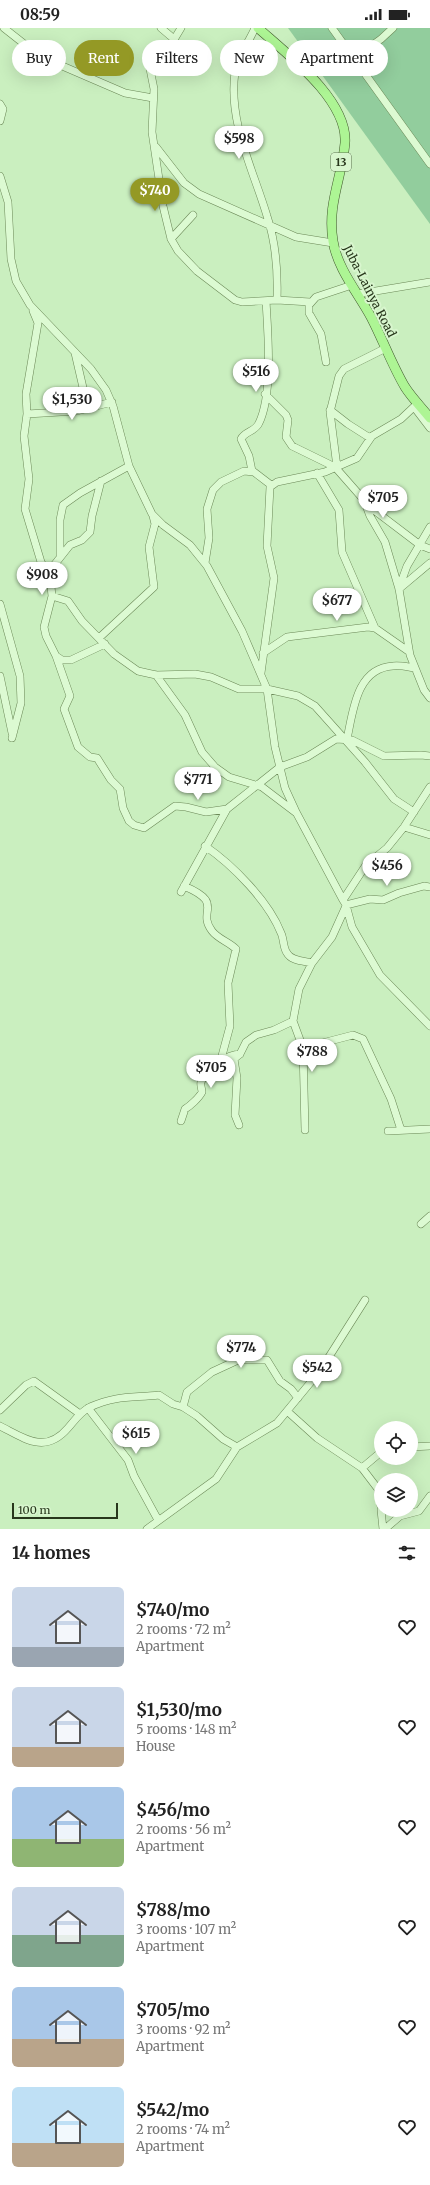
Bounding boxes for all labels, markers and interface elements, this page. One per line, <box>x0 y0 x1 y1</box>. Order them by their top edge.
text: 08:59 <box>20 5 60 24</box>
chip: Buy <box>12 40 66 76</box>
chip: Rent <box>74 40 134 76</box>
chip: Filters <box>142 40 212 76</box>
chip: New <box>220 40 278 76</box>
chip: Apartment <box>286 40 388 76</box>
pin: $598 <box>215 126 263 160</box>
text: $598 <box>224 130 254 147</box>
road number: 13 <box>331 153 351 171</box>
pin: $740 <box>131 178 179 212</box>
text: $740 <box>139 182 171 199</box>
street label: Juba-Lainya Road <box>340 241 400 340</box>
pin: $516 <box>232 359 280 393</box>
text: $516 <box>242 363 270 380</box>
pin: $1,530 <box>39 387 105 421</box>
text: $1,530 <box>52 391 92 408</box>
pin: $705 <box>359 485 407 519</box>
text: $705 <box>367 489 399 506</box>
pin: $908 <box>18 562 66 596</box>
text: $908 <box>26 566 58 583</box>
pin: $677 <box>313 588 361 622</box>
text: $677 <box>322 592 352 609</box>
pin: $771 <box>174 767 222 801</box>
text: $771 <box>183 771 213 788</box>
pin: $456 <box>363 853 411 887</box>
text: $456 <box>371 857 403 874</box>
pin: $788 <box>288 1039 336 1073</box>
text: $788 <box>296 1043 328 1060</box>
pin: $705 <box>187 1055 235 1089</box>
text: $705 <box>195 1059 227 1076</box>
pin: $774 <box>217 1335 265 1369</box>
text: $774 <box>226 1339 256 1356</box>
pin: $542 <box>293 1355 341 1389</box>
text: $542 <box>302 1359 332 1376</box>
pin: $615 <box>112 1421 160 1455</box>
map controls <box>374 1421 418 1517</box>
button: locate <box>374 1421 418 1465</box>
text: $615 <box>122 1425 150 1442</box>
button: layers <box>374 1473 418 1517</box>
scale bar <box>12 1501 118 1520</box>
text: 100 m <box>18 1503 50 1517</box>
text: 14 homes <box>12 1542 90 1564</box>
icon: filters <box>396 1542 418 1564</box>
text: $740/mo <box>136 1599 209 1621</box>
icon: home <box>44 1603 92 1651</box>
icon: heart <box>396 1616 418 1638</box>
text: 2 rooms · 72 m² <box>136 1621 231 1638</box>
text: Apartment <box>136 1638 204 1655</box>
text: $1,530/mo <box>136 1699 222 1721</box>
icon: home <box>44 1703 92 1751</box>
icon: heart <box>396 1716 418 1738</box>
text: 5 rooms · 148 m² <box>136 1721 236 1738</box>
text: House <box>136 1738 175 1755</box>
text: $456/mo <box>136 1799 210 1821</box>
icon: home <box>44 1803 92 1851</box>
icon: heart <box>396 1816 418 1838</box>
text: 2 rooms · 56 m² <box>136 1821 231 1838</box>
text: Apartment <box>136 1838 204 1855</box>
text: $788/mo <box>136 1899 210 1921</box>
icon: home <box>44 1903 92 1951</box>
icon: heart <box>396 1916 418 1938</box>
text: 3 rooms · 107 m² <box>136 1921 236 1938</box>
text: Apartment <box>136 1938 204 1955</box>
text: $705/mo <box>136 1999 210 2021</box>
icon: home <box>44 2003 92 2051</box>
icon: heart <box>396 2016 418 2038</box>
text: 3 rooms · 92 m² <box>136 2021 231 2038</box>
text: Apartment <box>136 2038 204 2055</box>
text: $542/mo <box>136 2099 209 2121</box>
icon: home <box>44 2103 92 2151</box>
icon: heart <box>396 2116 418 2138</box>
text: 2 rooms · 74 m² <box>136 2121 230 2138</box>
text: Apartment <box>136 2138 204 2155</box>

